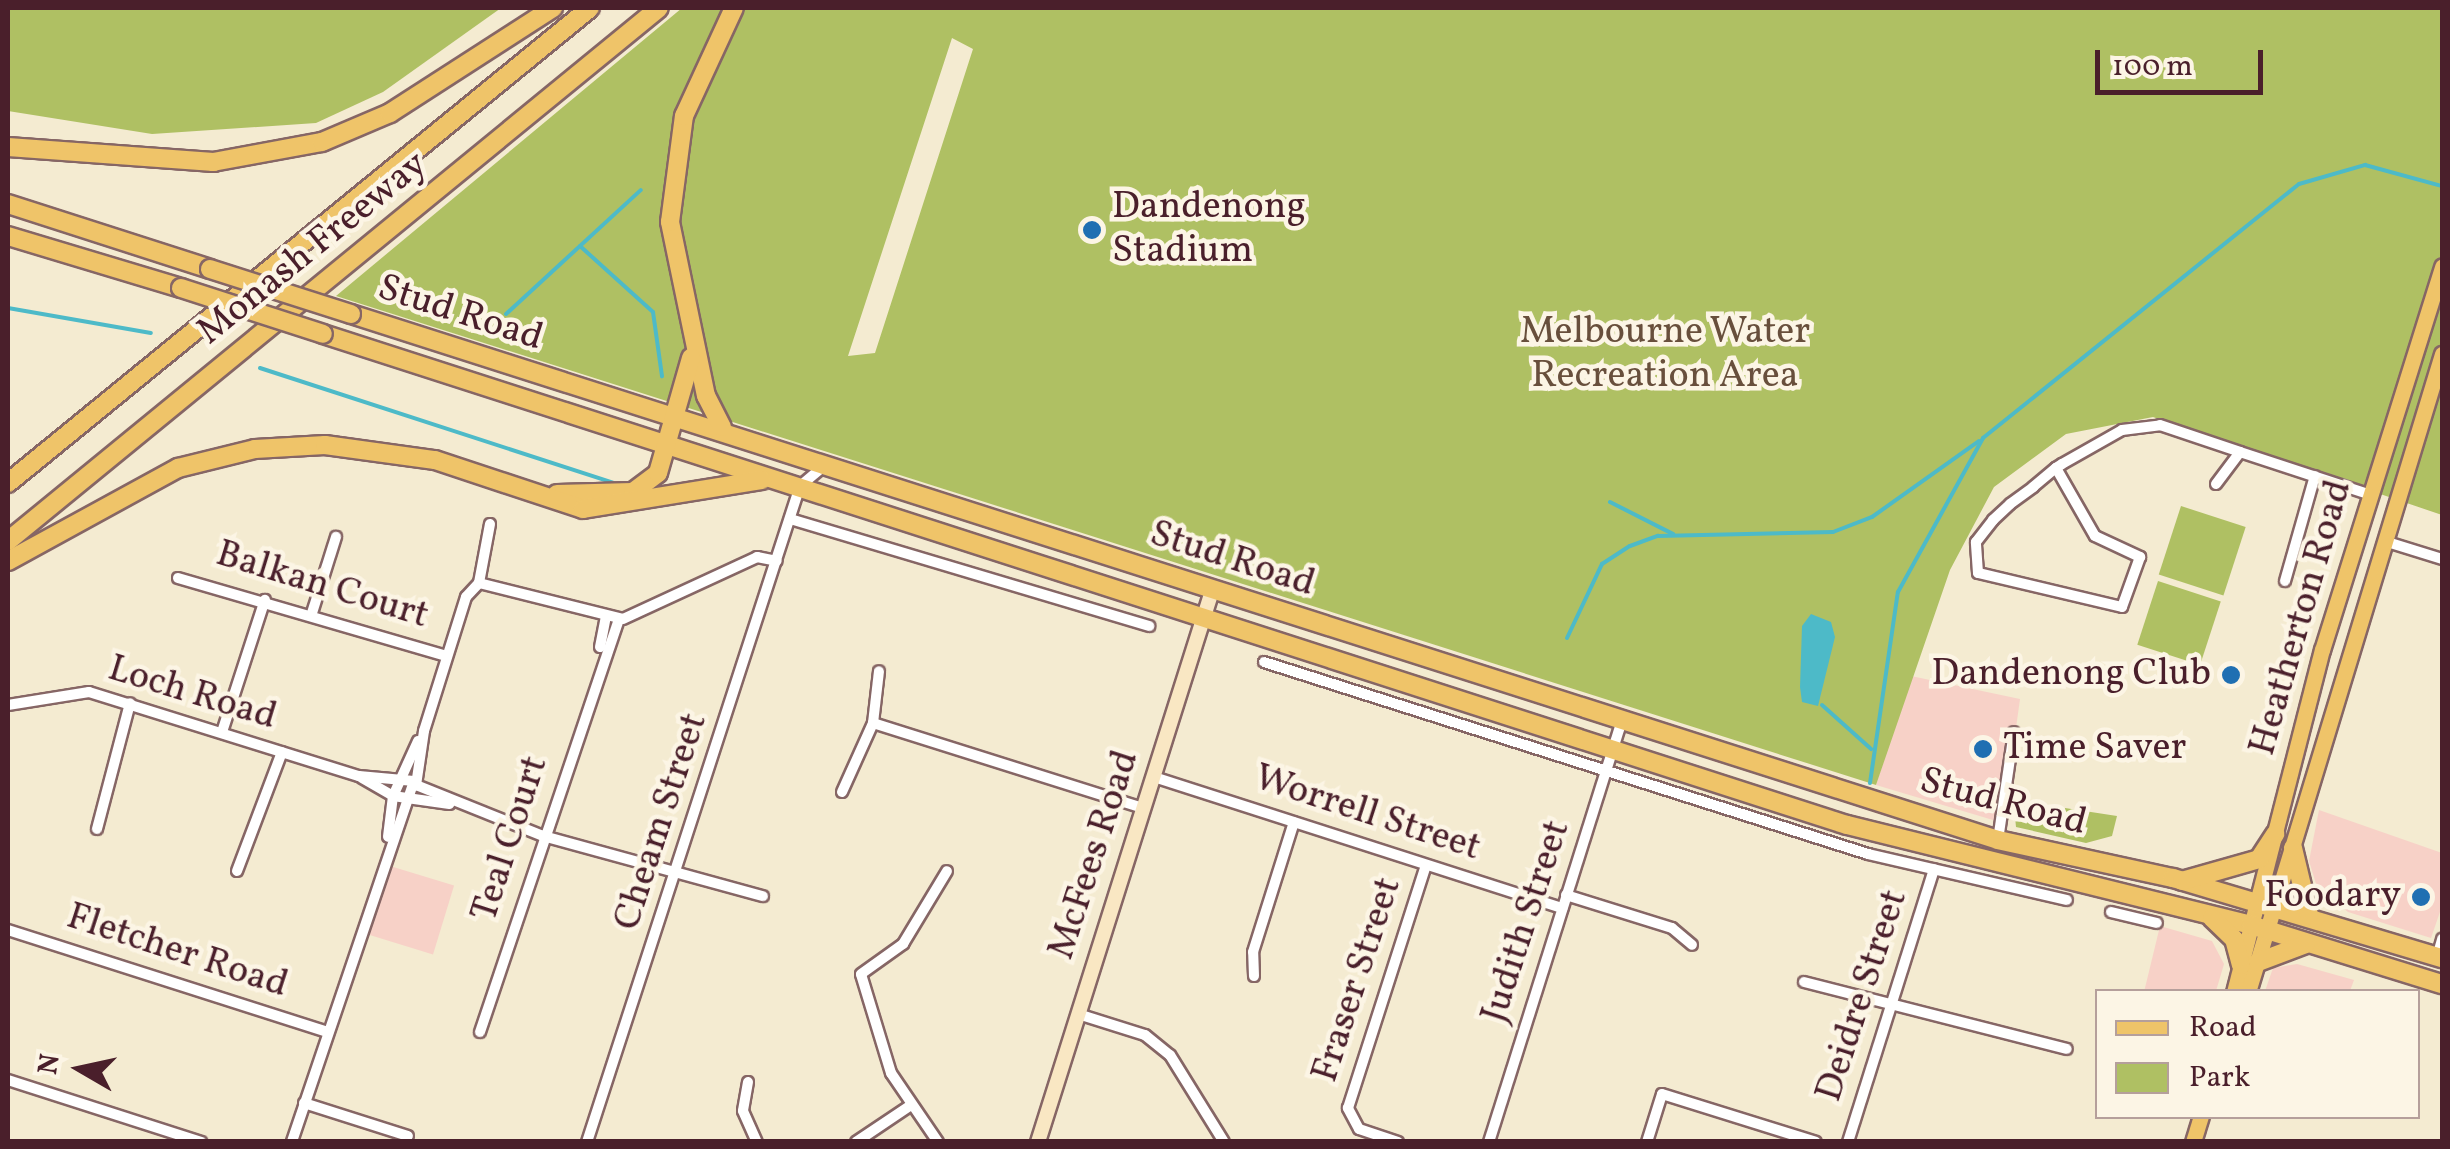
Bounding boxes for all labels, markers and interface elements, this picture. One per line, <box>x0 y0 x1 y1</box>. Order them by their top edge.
scale bar <box>2100 30 2268 92</box>
text: 100 m <box>2112 46 2193 88</box>
street label: Monash Freeway <box>189 142 437 356</box>
place label: Dandenong Stadium <box>1112 185 1306 274</box>
marker: Dandenong Stadium <box>1081 219 1103 241</box>
street label: Stud Road <box>372 266 548 362</box>
park label: Melbourne Water Recreation Area <box>1519 310 1811 399</box>
street label: Heatherton Road <box>2241 475 2363 761</box>
street label: Stud Road <box>1144 512 1320 608</box>
street label: Balkan Court <box>210 532 434 640</box>
street label: Loch Road <box>102 647 282 741</box>
place label: Dandenong Club <box>1931 652 2211 698</box>
marker: Dandenong Club <box>2220 664 2242 686</box>
street label: Cheam Street <box>606 708 718 936</box>
place label: Time Saver <box>2003 726 2186 772</box>
marker: Time Saver <box>1972 738 1994 760</box>
street label: McFees Road <box>1040 745 1150 965</box>
street label: Teal Court <box>463 751 559 927</box>
street label: Worrell Street <box>1248 756 1486 872</box>
street label: Stud Road <box>1915 759 2091 847</box>
street label: Judith Street <box>1473 815 1581 1029</box>
street label: Fraser Street <box>1303 872 1413 1088</box>
place label: Foodary <box>2264 874 2401 920</box>
street label: Deidre Street <box>1807 884 1919 1108</box>
marker: Foodary <box>2410 886 2432 908</box>
street label: Fletcher Road <box>61 895 293 1009</box>
legend <box>2095 989 2420 1119</box>
text: Road <box>2189 1007 2257 1049</box>
north arrow <box>30 1019 130 1119</box>
text: N <box>29 1051 71 1077</box>
text: Park <box>2189 1057 2250 1099</box>

